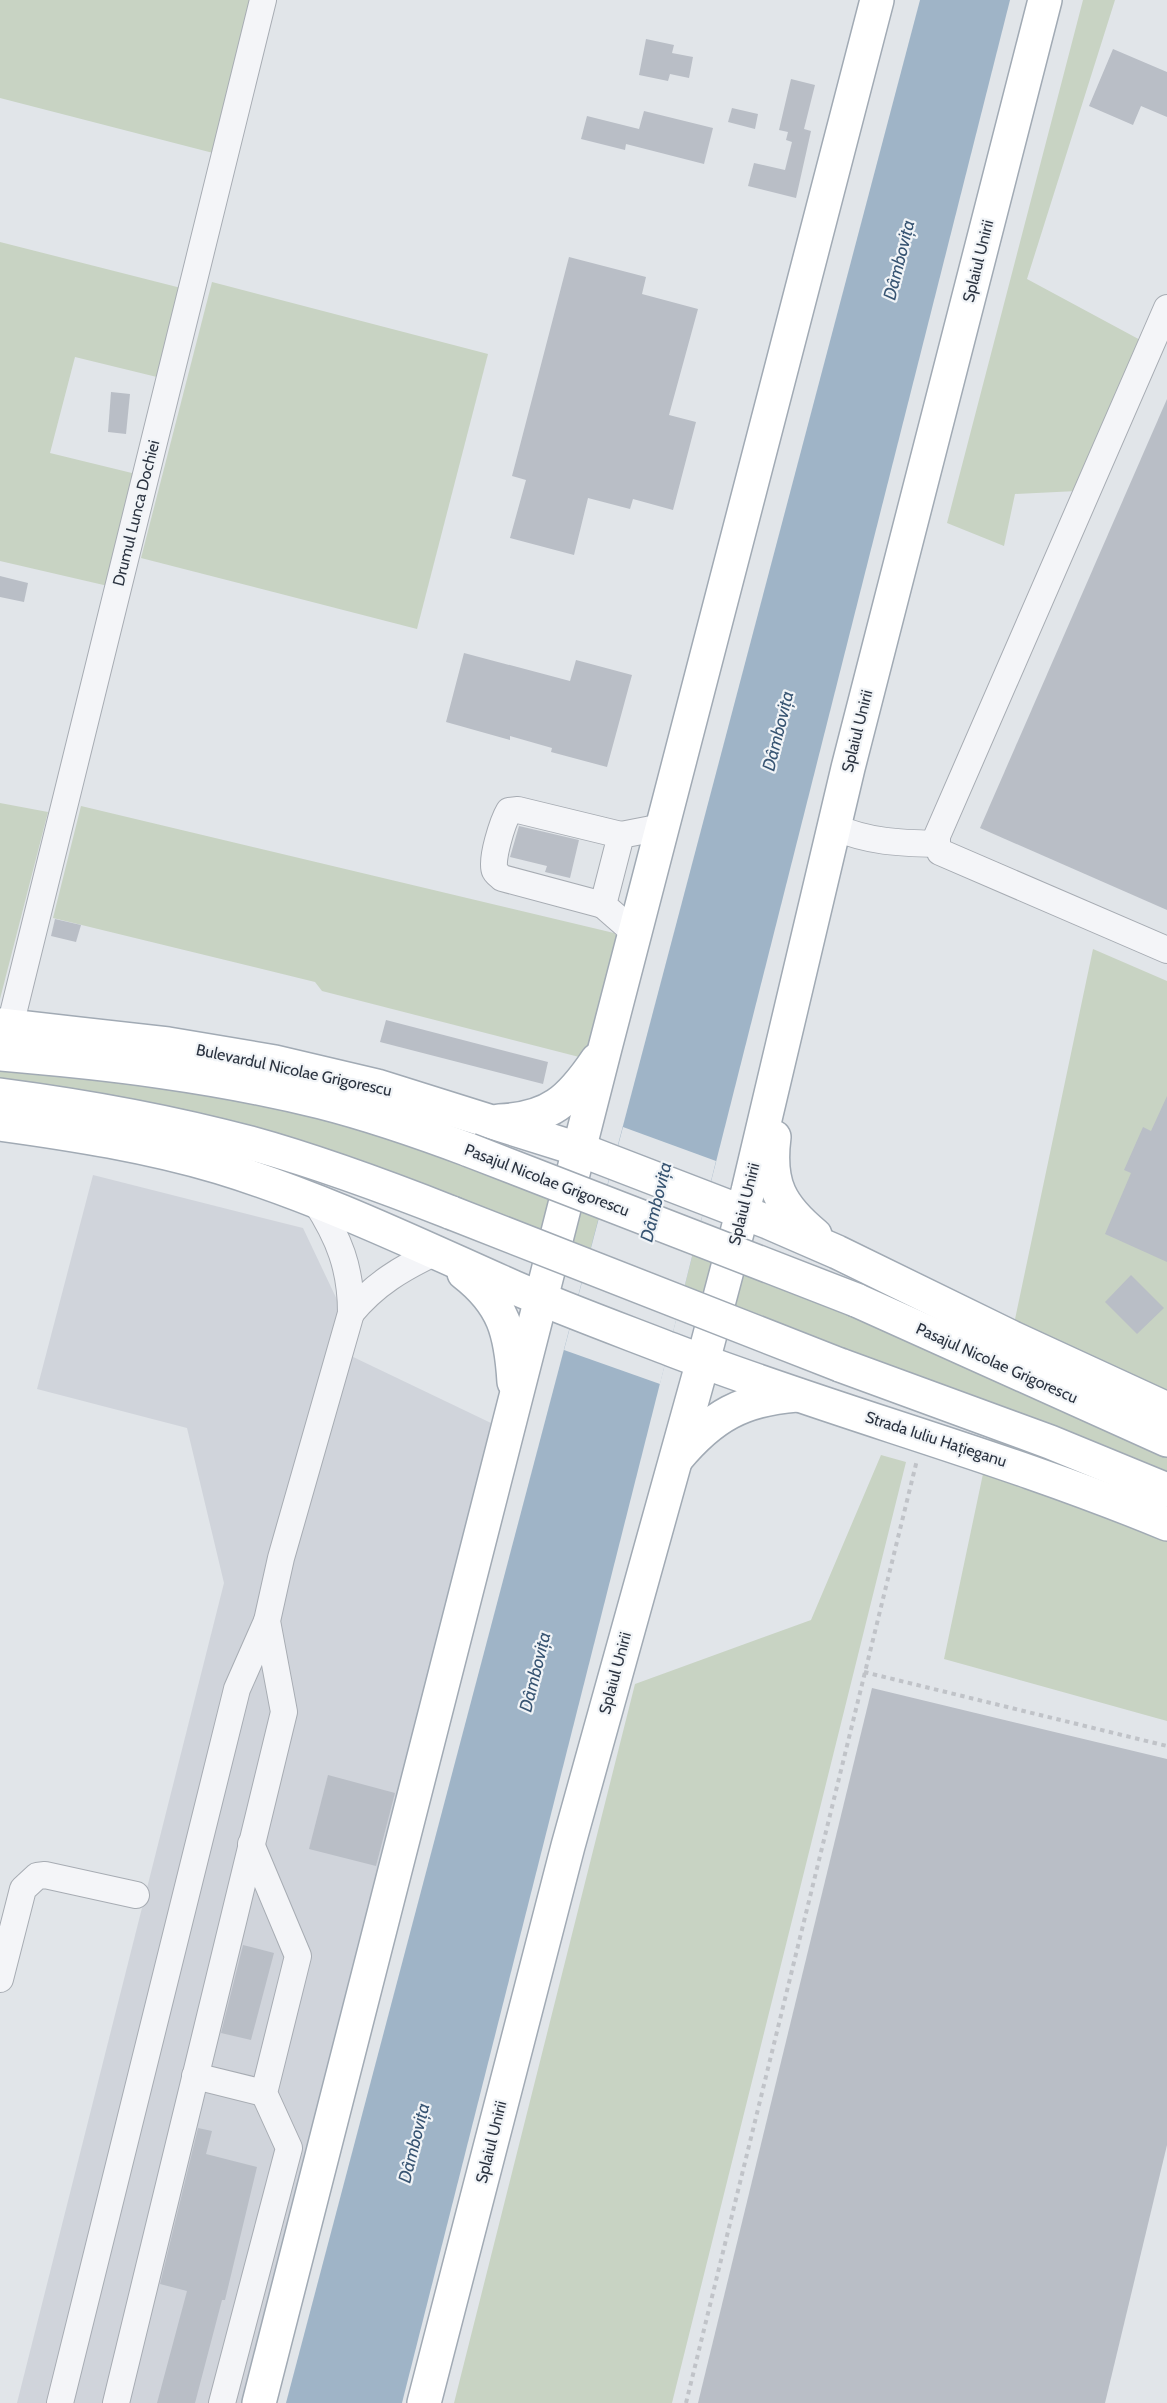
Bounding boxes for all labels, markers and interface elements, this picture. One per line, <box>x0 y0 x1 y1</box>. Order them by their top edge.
water label: Dâmbovița <box>878 218 920 302</box>
street label: Splaiul Unirii <box>959 218 997 304</box>
street label: Drumul Lunca Dochiei <box>109 438 163 588</box>
street label: Splaiul Unirii <box>838 688 876 774</box>
water label: Dâmbovița <box>757 689 799 773</box>
street label: Bulevardul Nicolae Grigorescu <box>194 1040 394 1100</box>
street label: Pasajul Nicolae Grigorescu <box>462 1140 632 1220</box>
water label: Dâmbovița <box>635 1160 677 1244</box>
street label: Splaiul Unirii <box>725 1161 763 1247</box>
street label: Pasajul Nicolae Grigorescu <box>913 1319 1081 1407</box>
street label: Strada Iuliu Hațieganu <box>863 1407 1009 1472</box>
water label: Dâmbovița <box>514 1630 556 1714</box>
street label: Splaiul Unirii <box>595 1630 635 1716</box>
street label: Splaiul Unirii <box>472 2099 510 2185</box>
water label: Dâmbovița <box>393 2101 435 2185</box>

